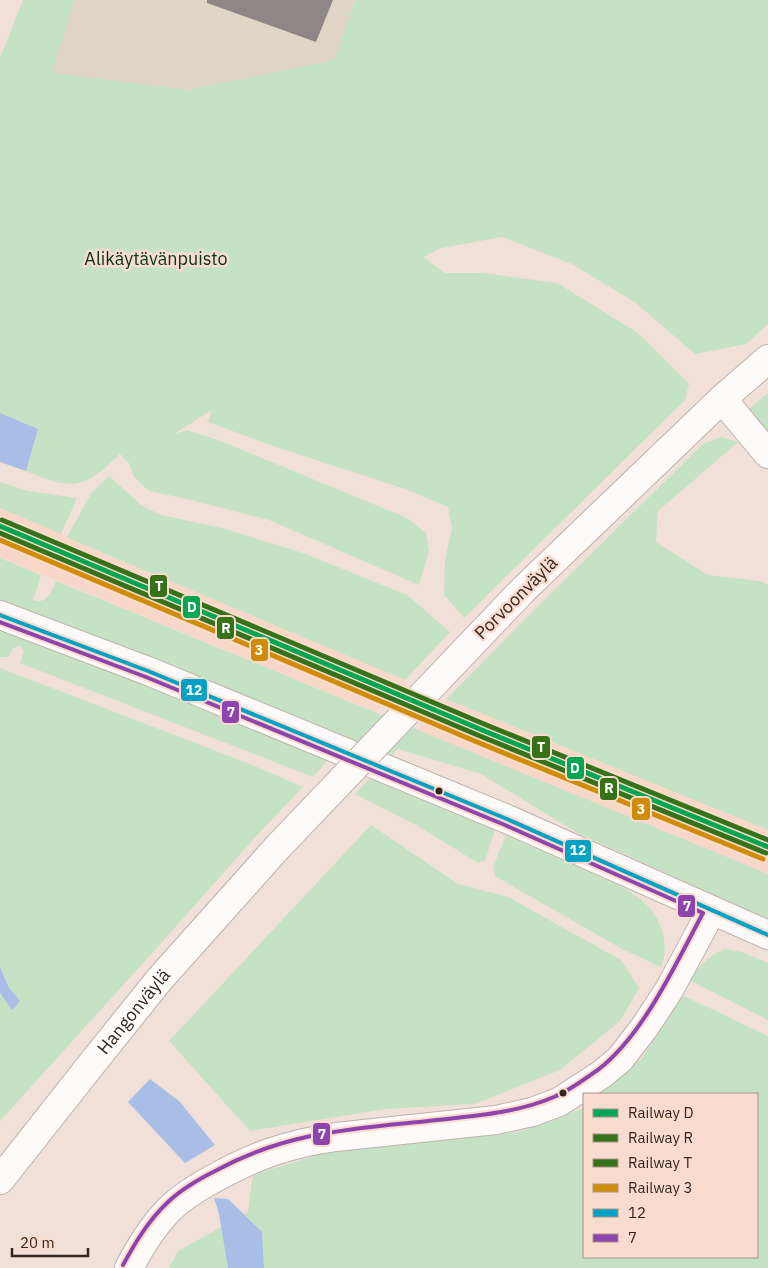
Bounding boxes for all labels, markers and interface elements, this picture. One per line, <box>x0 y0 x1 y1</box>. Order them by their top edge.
park label: Alikäytävänpuisto <box>84 247 228 270</box>
street label: Porvoonväylä <box>469 551 562 644</box>
line badge: T <box>149 574 168 598</box>
text: T <box>155 577 163 595</box>
line badge: D <box>182 595 201 619</box>
text: D <box>187 598 197 616</box>
line badge: R <box>216 616 235 640</box>
text: R <box>221 619 231 637</box>
line badge: 3 <box>250 638 269 662</box>
text: 3 <box>255 641 263 659</box>
line badge: 12 <box>180 678 208 702</box>
text: 12 <box>186 681 202 699</box>
line badge: 7 <box>221 700 240 724</box>
text: 7 <box>227 703 235 721</box>
line badge: T <box>531 735 551 759</box>
text: T <box>537 738 545 756</box>
line badge: D <box>566 756 585 780</box>
text: D <box>570 759 580 777</box>
line badge: R <box>599 777 618 801</box>
text: R <box>604 779 614 797</box>
unlabelled marker <box>434 786 444 796</box>
line badge: 3 <box>631 797 651 821</box>
text: 3 <box>637 800 645 818</box>
line badge: 12 <box>564 839 592 863</box>
text: 12 <box>570 841 586 859</box>
line badge: 7 <box>677 894 696 918</box>
text: 7 <box>683 897 691 915</box>
street label: Hangonväylä <box>92 963 175 1059</box>
unlabelled marker <box>558 1088 568 1098</box>
legend <box>583 1093 758 1258</box>
text: Railway D <box>628 1103 694 1122</box>
line badge: 7 <box>312 1122 331 1146</box>
text: 7 <box>318 1125 326 1143</box>
text: Railway R <box>628 1128 693 1147</box>
text: Railway T <box>628 1153 693 1172</box>
text: Railway 3 <box>628 1178 693 1197</box>
text: 12 <box>628 1203 646 1222</box>
scale bar <box>12 1226 89 1258</box>
text: 7 <box>628 1228 637 1247</box>
text: 20 m <box>20 1233 55 1252</box>

